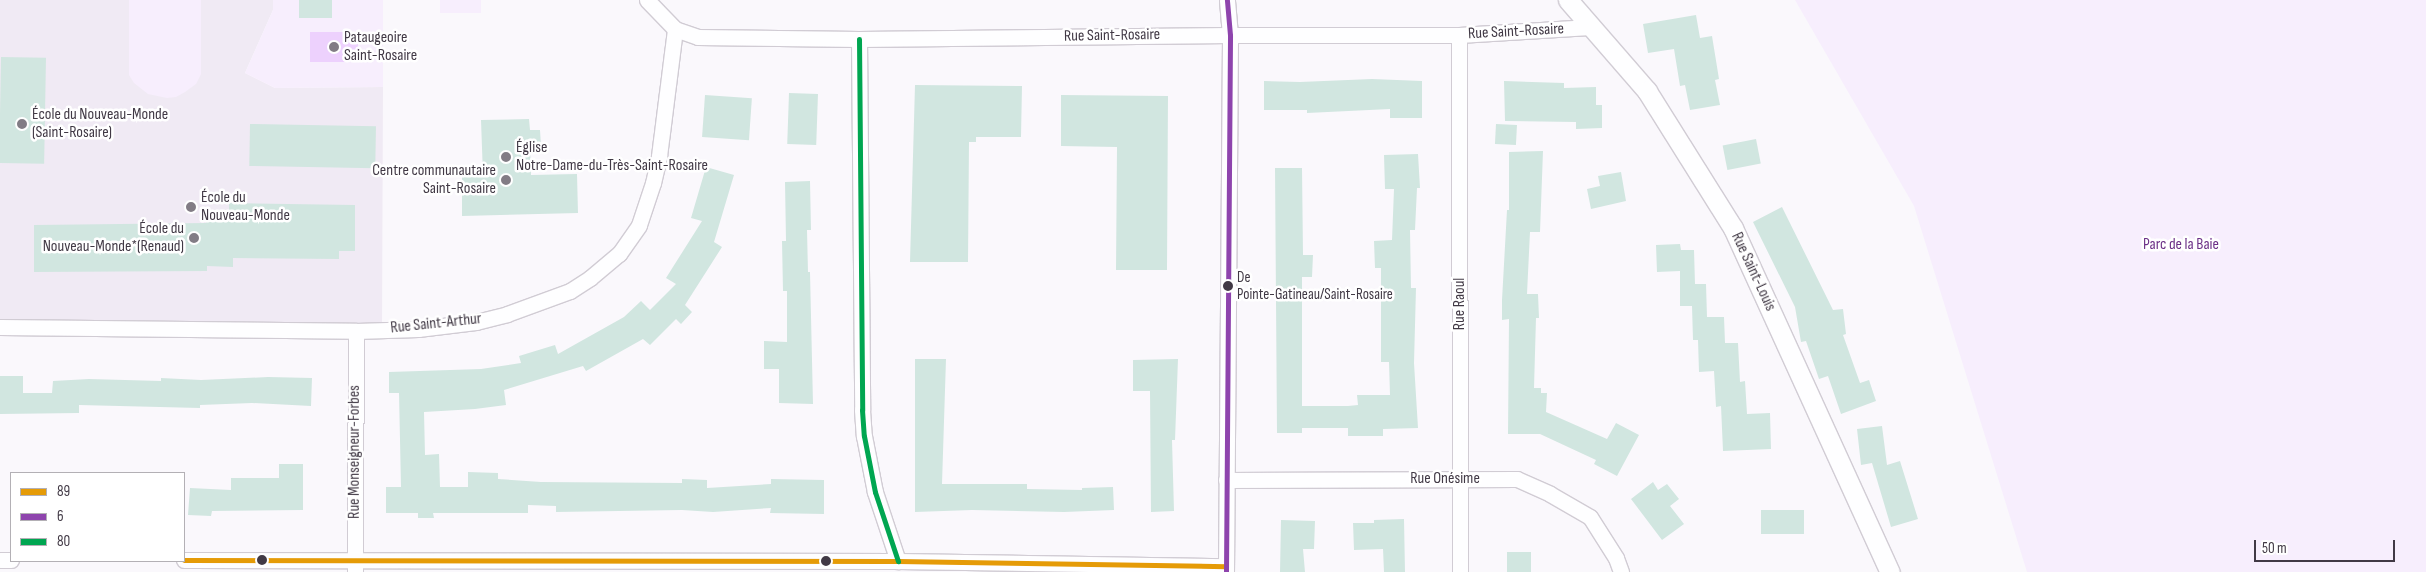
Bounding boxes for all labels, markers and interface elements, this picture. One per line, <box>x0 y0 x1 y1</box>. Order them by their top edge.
street label: Rue Saint-Rosaire <box>1467 20 1565 44</box>
street label: Rue Saint-Rosaire <box>1064 26 1160 46</box>
place label: Pataugeoire Saint-Rosaire <box>344 28 417 66</box>
marker: Pataugeoire Saint-Rosaire <box>328 41 340 53</box>
place label: École du Nouveau-Monde (Saint-Rosaire) <box>32 105 168 143</box>
marker: École du Nouveau-Monde (Saint-Rosaire) <box>16 118 28 130</box>
place label: Église Notre-Dame-du-Très-Saint-Rosaire <box>516 138 708 176</box>
marker: Église Notre-Dame-du-Très-Saint-Rosaire <box>500 151 512 163</box>
place label: Centre communautaire Saint-Rosaire <box>372 161 496 199</box>
marker: Centre communautaire Saint-Rosaire <box>500 174 512 186</box>
place label: École du Nouveau-Monde <box>201 188 290 226</box>
marker: École du Nouveau-Monde <box>185 201 197 213</box>
place label: École du Nouveau-Monde*(Renaud) <box>43 219 184 257</box>
street label: Rue Saint-Louis <box>1726 230 1780 314</box>
marker: École du Nouveau-Monde*(Renaud) <box>188 232 200 244</box>
park label: Parc de la Baie <box>2143 235 2219 255</box>
place label: De Pointe-Gatineau/Saint-Rosaire <box>1237 268 1393 303</box>
street label: Rue Raoul <box>1450 278 1470 330</box>
marker: De Pointe-Gatineau/Saint-Rosaire <box>1223 281 1233 291</box>
street label: Rue Saint-Arthur <box>390 310 482 338</box>
street label: Rue Monseigneur-Forbes <box>345 385 365 519</box>
street label: Rue Onésime <box>1410 469 1480 489</box>
legend <box>10 472 185 562</box>
text: 89 <box>57 482 70 501</box>
text: 6 <box>57 507 64 526</box>
scale bar <box>2256 530 2397 562</box>
text: 80 <box>57 532 70 551</box>
text: 50 m <box>2262 539 2287 558</box>
unlabelled marker <box>257 555 267 565</box>
unlabelled marker <box>821 556 831 566</box>

